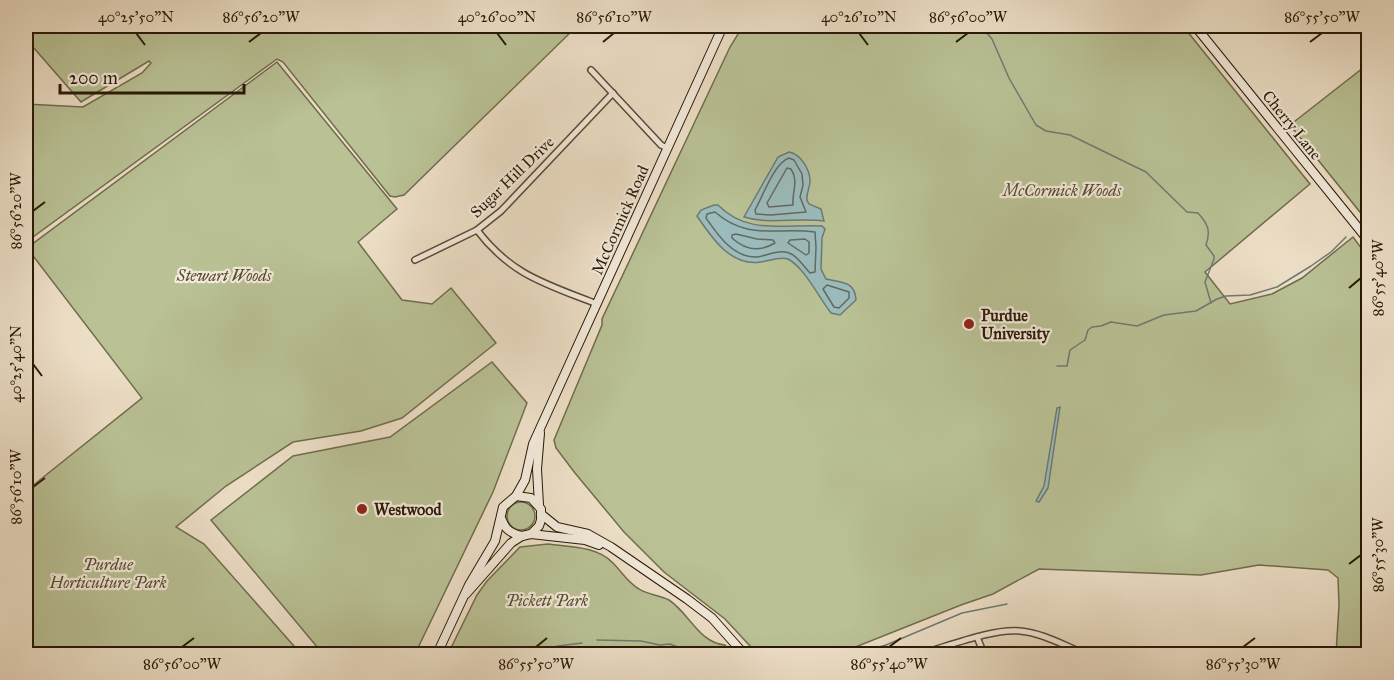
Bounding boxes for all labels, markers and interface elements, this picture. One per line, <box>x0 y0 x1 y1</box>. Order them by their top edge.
text: 40°25'50"N <box>98 8 174 26</box>
text: 86°56'20"W <box>223 8 300 26</box>
text: 40°26'00"N <box>458 8 537 26</box>
text: 86°56'10"W <box>576 8 652 26</box>
text: 40°26'10"N <box>821 8 897 26</box>
text: 86°56'00"W <box>929 8 1008 26</box>
text: 86°55'50"W <box>1284 8 1361 26</box>
scale bar <box>60 57 244 95</box>
text: 200 m <box>69 67 118 89</box>
street label: Cherry Lane <box>1258 87 1326 164</box>
street label: Sugar Hill Drive <box>466 132 559 222</box>
street label: McCormick Road <box>587 162 653 278</box>
text: 86°56'20"W <box>7 172 25 249</box>
park label: McCormick Woods <box>1001 181 1122 200</box>
text: 86°55'40"W <box>1369 239 1387 317</box>
park label: Stewart Woods <box>176 266 272 285</box>
place label: Purdue University <box>981 306 1051 344</box>
marker: Purdue University <box>962 317 976 331</box>
text: 40°25'40"N <box>7 325 25 403</box>
text: 86°56'10"W <box>7 449 25 525</box>
place label: Westwood <box>374 500 442 519</box>
marker: Westwood <box>355 502 369 516</box>
text: 86°55'30"W <box>1369 517 1387 592</box>
park label: Purdue Horticulture Park <box>48 555 167 592</box>
park label: Pickett Park <box>506 591 588 610</box>
text: 86°56'00"W <box>143 655 222 673</box>
text: 86°55'50"W <box>498 655 575 673</box>
text: 86°55'40"W <box>850 655 928 673</box>
text: 86°55'30"W <box>1206 655 1281 673</box>

